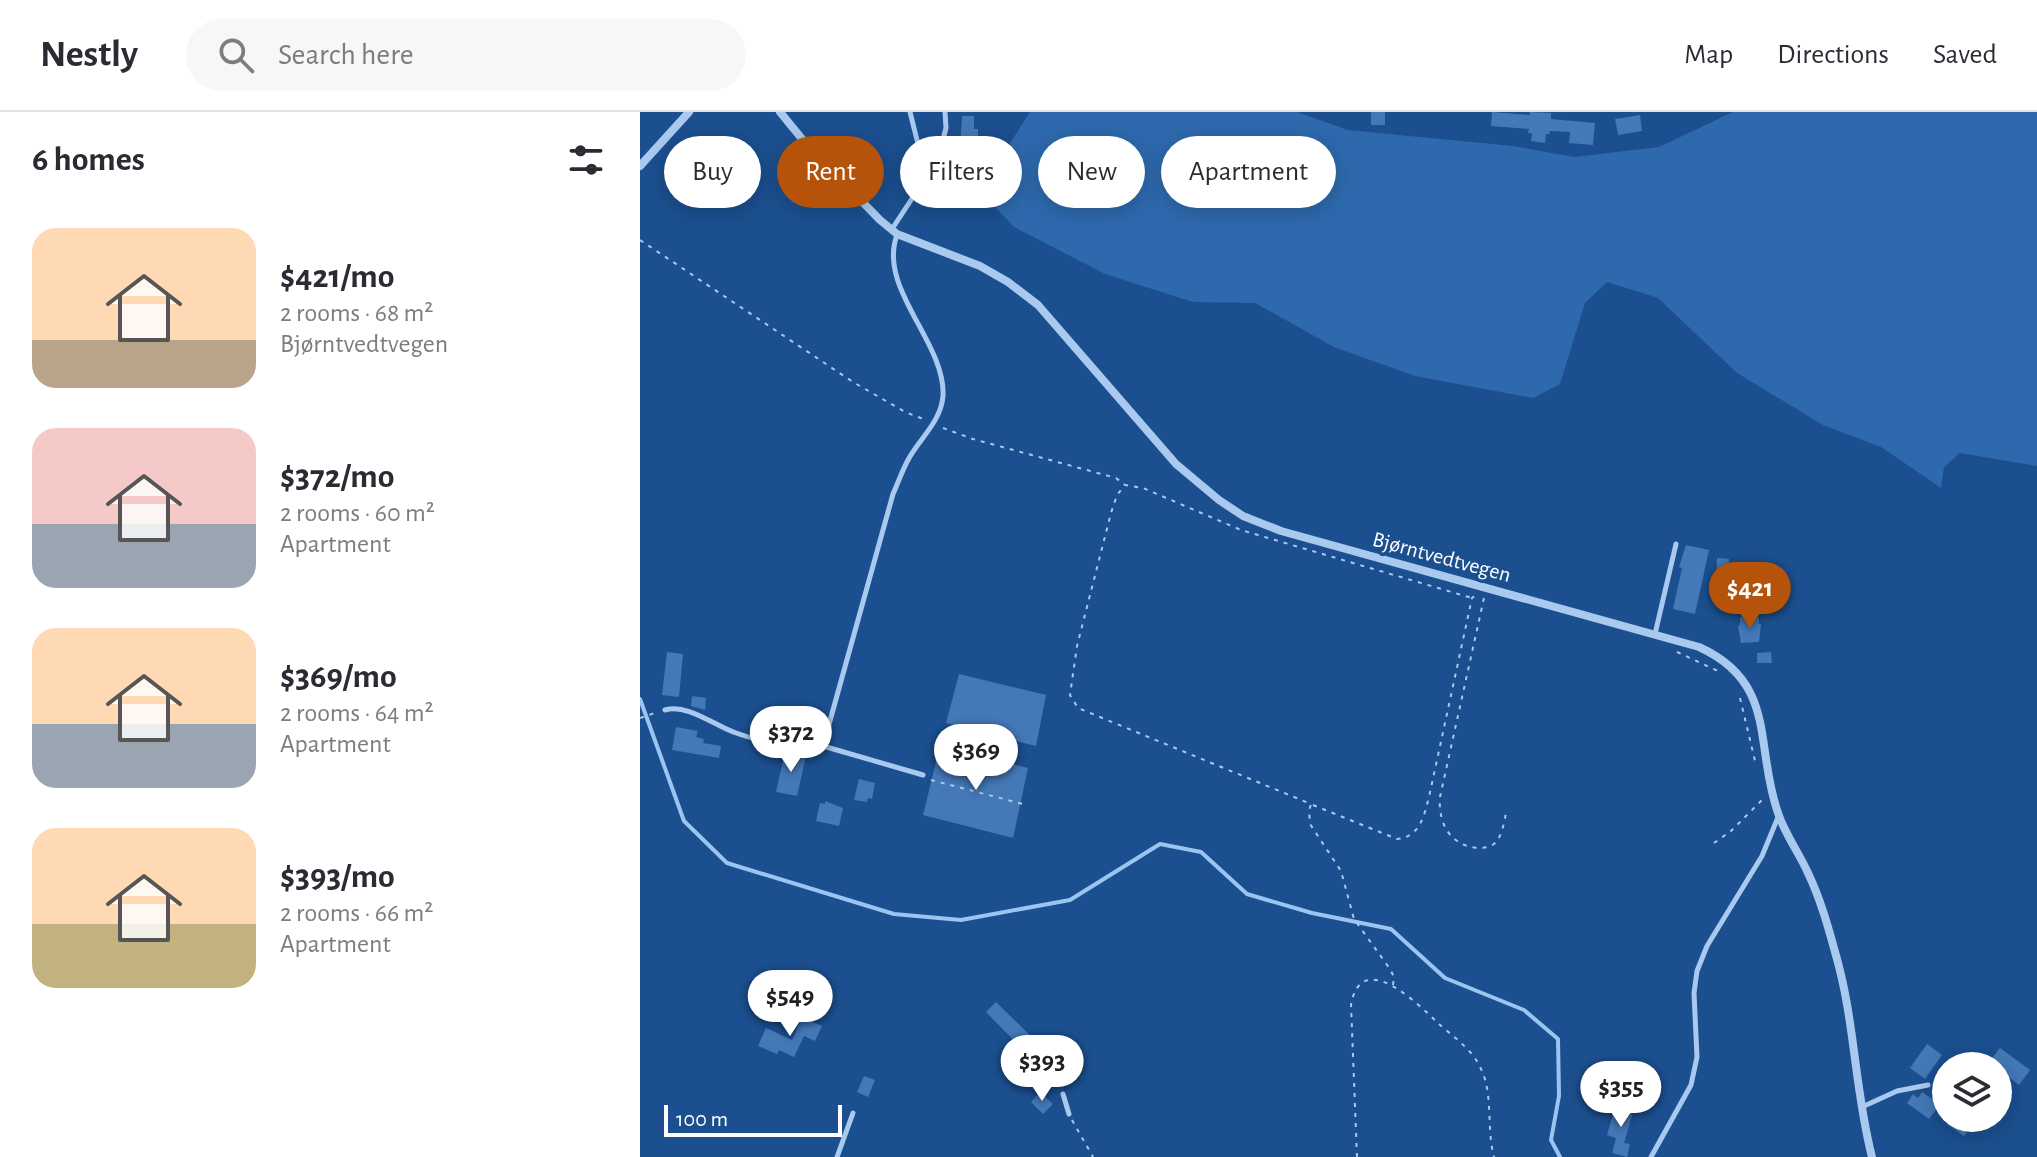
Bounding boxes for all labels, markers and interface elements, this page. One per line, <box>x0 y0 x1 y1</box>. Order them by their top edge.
search box <box>186 19 746 91</box>
icon: search <box>214 33 258 77</box>
text: Nestly <box>40 36 138 74</box>
text: Search here <box>278 40 414 70</box>
text: Map <box>1684 41 1733 69</box>
text: Directions <box>1777 41 1889 69</box>
text: Saved <box>1933 41 1997 69</box>
chip: Buy <box>664 136 761 208</box>
chip: Rent <box>777 136 884 208</box>
chip: Filters <box>900 136 1022 208</box>
chip: New <box>1038 136 1145 208</box>
chip: Apartment <box>1161 136 1336 208</box>
icon: filters <box>564 138 608 182</box>
text: 6 homes <box>32 143 145 177</box>
icon: home <box>96 260 192 356</box>
text: $421/mo <box>280 260 395 294</box>
text: 2 rooms · 68 m² <box>280 300 433 326</box>
text: Bjørntvedtvegen <box>280 331 448 357</box>
icon: home <box>96 460 192 556</box>
text: $372/mo <box>280 460 395 494</box>
text: 2 rooms · 60 m² <box>280 500 435 526</box>
street label: Bjørntvedtvegen <box>1370 528 1513 586</box>
text: Apartment <box>280 531 391 557</box>
pin: $421 <box>1703 562 1797 630</box>
text: $421 <box>1727 575 1773 601</box>
icon: home <box>96 660 192 756</box>
text: $369/mo <box>280 660 397 694</box>
text: 2 rooms · 64 m² <box>280 700 434 726</box>
pin: $372 <box>744 706 838 774</box>
text: $372 <box>768 719 814 745</box>
pin: $369 <box>929 724 1023 792</box>
text: Apartment <box>280 731 391 757</box>
text: $369 <box>952 737 1000 763</box>
icon: home <box>96 860 192 956</box>
text: $393/mo <box>280 860 395 894</box>
text: 2 rooms · 66 m² <box>280 900 433 926</box>
text: Apartment <box>280 931 391 957</box>
pin: $549 <box>743 970 837 1038</box>
text: $549 <box>766 983 814 1009</box>
pin: $393 <box>995 1035 1089 1103</box>
text: $393 <box>1019 1048 1065 1074</box>
map controls <box>1932 1052 2012 1132</box>
button: layers <box>1932 1052 2012 1132</box>
pin: $355 <box>1574 1061 1668 1129</box>
text: $355 <box>1598 1074 1644 1100</box>
scale bar <box>664 1101 842 1137</box>
text: 100 m <box>676 1108 728 1130</box>

